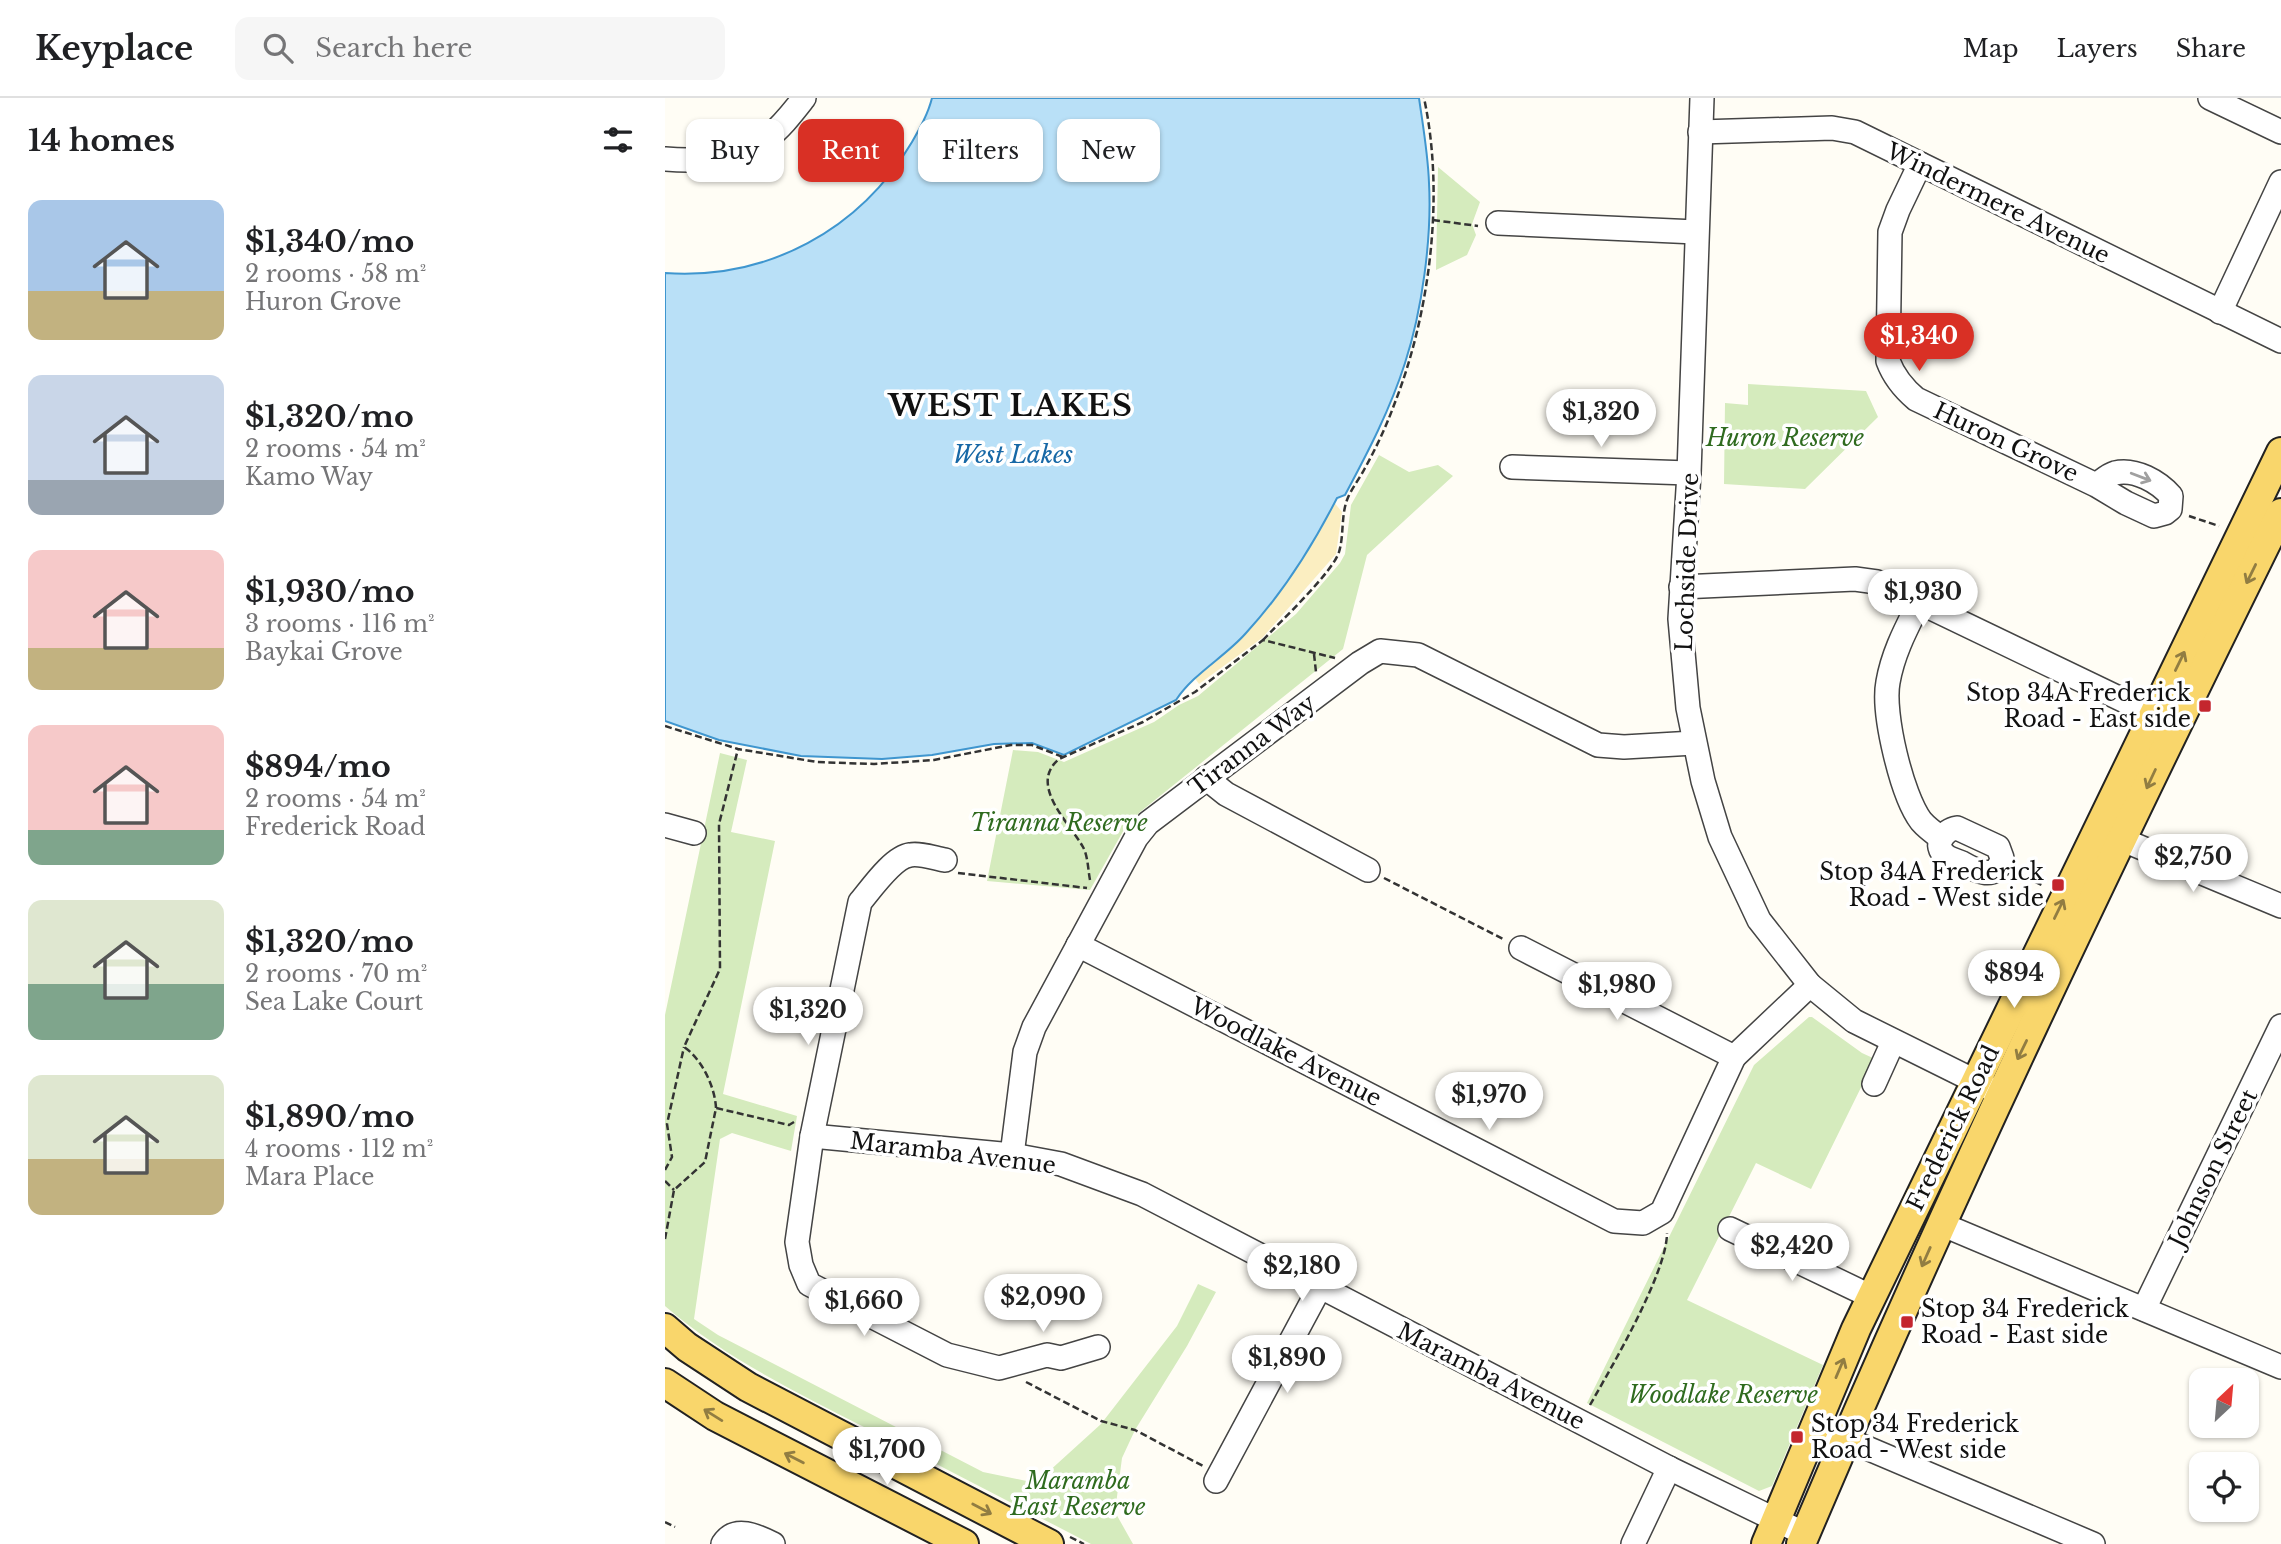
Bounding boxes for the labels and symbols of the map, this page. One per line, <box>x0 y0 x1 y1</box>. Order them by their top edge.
street label: Windermere Avenue <box>1881 136 2114 269</box>
pin: $1,340 <box>1862 314 1976 373</box>
district label: WEST LAKES <box>887 387 1134 424</box>
pin: $1,320 <box>1544 390 1658 449</box>
street label: Huron Grove <box>1929 396 2083 488</box>
park label: Huron Reserve <box>1705 424 1864 452</box>
water label: West Lakes <box>953 440 1073 469</box>
street label: Lochside Drive <box>1670 472 1704 652</box>
one-way arrow <box>2130 472 2151 484</box>
one-way arrow <box>2243 563 2257 584</box>
pin: $1,930 <box>1866 570 1980 629</box>
one-way arrow <box>2174 651 2188 672</box>
place label: Stop 34A Frederick Road - East side <box>1966 679 2192 733</box>
street label: Tiranna Way <box>1183 688 1321 802</box>
marker: Stop 34A Frederick Road - East side <box>2197 698 2213 714</box>
one-way arrow <box>2144 768 2158 789</box>
park label: Tiranna Reserve <box>970 809 1148 837</box>
pin: $2,750 <box>2136 834 2250 894</box>
place label: Stop 34A Frederick Road - West side <box>1819 858 2045 912</box>
marker: Stop 34A Frederick Road - West side <box>2050 877 2066 893</box>
one-way arrow <box>2053 900 2067 920</box>
pin: $894 <box>1973 950 2055 1010</box>
pin: $1,980 <box>1560 962 1674 1022</box>
pin: $1,320 <box>751 988 865 1047</box>
street label: Woodlake Avenue <box>1185 991 1386 1112</box>
one-way arrow <box>2015 1039 2028 1061</box>
street label: Frederick Road <box>1901 1041 2005 1215</box>
pin: $1,970 <box>1432 1072 1546 1132</box>
street label: Johnson Street <box>2161 1084 2263 1254</box>
street label: Maramba Avenue <box>849 1126 1057 1180</box>
pin: $2,420 <box>1735 1224 1849 1283</box>
pin: $2,180 <box>1245 1244 1359 1303</box>
one-way arrow <box>1919 1246 1932 1267</box>
pin: $2,090 <box>986 1274 1100 1334</box>
pin: $1,660 <box>807 1278 921 1338</box>
place label: Stop 34 Frederick Road - East side <box>1921 1295 2130 1349</box>
marker: Stop 34 Frederick Road - East side <box>1899 1314 1915 1330</box>
street label: Maramba Avenue <box>1392 1317 1590 1435</box>
pin: $1,890 <box>1230 1336 1344 1395</box>
one-way arrow <box>1834 1357 1847 1379</box>
north arrow <box>2189 1368 2259 1438</box>
park label: Woodlake Reserve <box>1628 1381 1819 1409</box>
one-way arrow <box>704 1407 723 1422</box>
place label: Stop 34 Frederick Road - West side <box>1811 1410 2020 1464</box>
pin: $1,700 <box>830 1428 944 1487</box>
marker: Stop 34 Frederick Road - West side <box>1789 1429 1805 1445</box>
one-way arrow <box>784 1451 805 1465</box>
park label: Maramba East Reserve <box>1010 1467 1146 1521</box>
one-way arrow <box>971 1502 992 1516</box>

